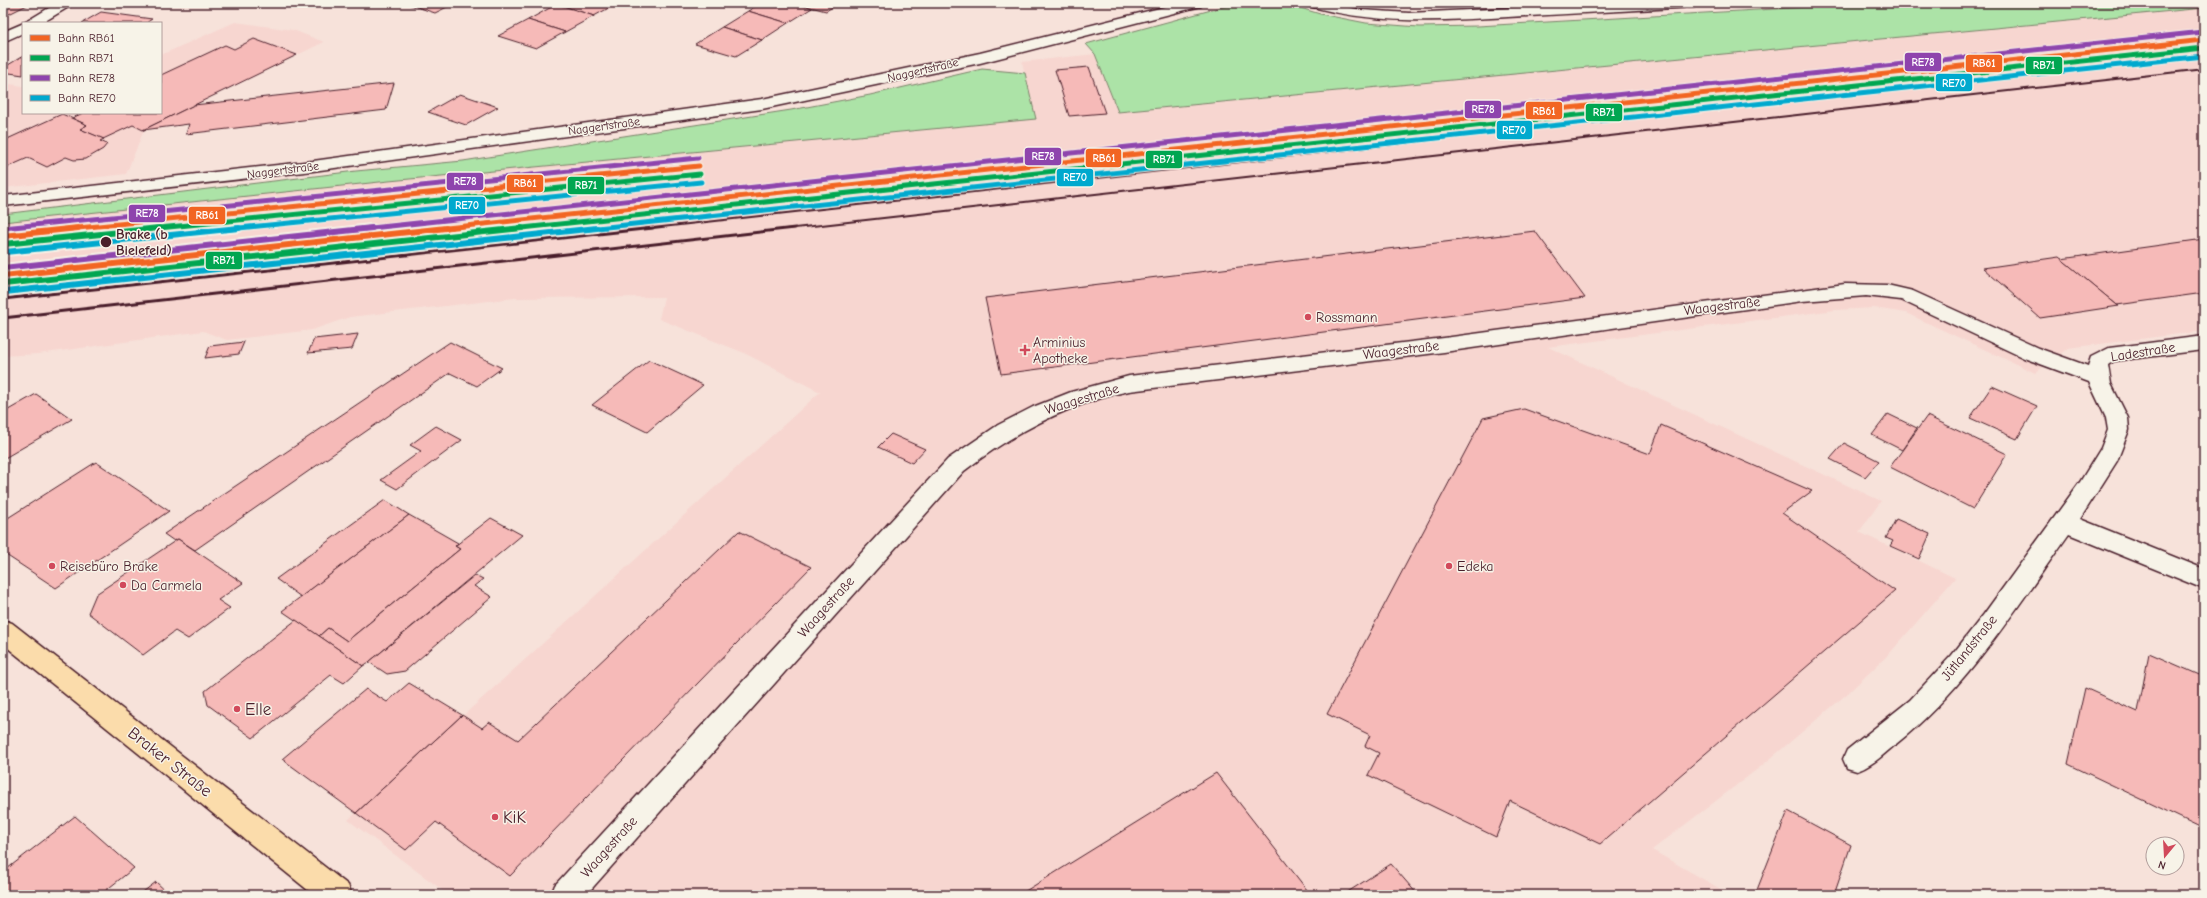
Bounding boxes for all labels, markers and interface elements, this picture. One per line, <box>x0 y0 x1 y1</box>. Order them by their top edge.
legend <box>22 22 162 114</box>
text: Bahn RB61 <box>58 31 115 45</box>
text: Bahn RB71 <box>58 51 114 65</box>
line badge: RE78 <box>1904 52 1942 72</box>
line badge: RB61 <box>1965 54 2003 73</box>
street label: Naggertstraße <box>886 55 960 85</box>
text: RE78 <box>1911 56 1935 69</box>
line badge: RB71 <box>2025 56 2063 75</box>
text: RB61 <box>1972 57 1996 70</box>
text: RB71 <box>2033 59 2055 72</box>
text: Bahn RE78 <box>58 71 115 85</box>
line badge: RE70 <box>1935 73 1973 92</box>
text: RE70 <box>1942 77 1966 90</box>
text: Bahn RE70 <box>58 91 116 105</box>
line badge: RE78 <box>1464 100 1502 119</box>
line badge: RB61 <box>1525 101 1563 120</box>
text: RE78 <box>1471 103 1495 116</box>
line badge: RB71 <box>1585 103 1623 122</box>
text: RB61 <box>1532 105 1556 118</box>
text: RB71 <box>1593 106 1615 119</box>
street label: Naggertstraße <box>567 114 641 138</box>
line badge: RE70 <box>1496 120 1533 140</box>
text: RE70 <box>1502 124 1526 137</box>
line badge: RE78 <box>1024 147 1062 166</box>
line badge: RB61 <box>1085 148 1122 168</box>
text: RE78 <box>1031 150 1055 163</box>
line badge: RB71 <box>1145 150 1183 169</box>
text: RB61 <box>1092 152 1116 165</box>
text: RB71 <box>1153 153 1175 166</box>
street label: Naggertstraße <box>246 159 320 181</box>
line badge: RE70 <box>1056 168 1094 187</box>
text: RE70 <box>1063 171 1087 184</box>
line badge: RE78 <box>446 172 484 191</box>
line badge: RB61 <box>506 174 544 193</box>
text: RE78 <box>453 175 477 188</box>
line badge: RB71 <box>567 176 605 195</box>
text: RB61 <box>513 177 537 190</box>
text: RB71 <box>575 179 597 192</box>
line badge: RE70 <box>448 196 486 215</box>
text: RE70 <box>455 199 479 212</box>
line badge: RE78 <box>128 204 166 223</box>
line badge: RB61 <box>188 206 226 225</box>
text: RE78 <box>135 207 159 220</box>
text: RB61 <box>195 209 219 222</box>
place label: Brake (b Bielefeld) <box>116 226 172 259</box>
marker: Brake (b Bielefeld) <box>99 235 113 249</box>
line badge: RB71 <box>205 251 243 270</box>
text: RB71 <box>213 254 235 267</box>
street label: Waagestraße <box>1683 293 1761 319</box>
place label: Rossmann <box>1316 309 1377 326</box>
marker: Rossmann <box>1303 312 1313 322</box>
place label: Arminius Apotheke <box>1033 334 1088 367</box>
street label: Waagestraße <box>1362 337 1440 363</box>
street label: Ladestraße <box>2109 339 2177 365</box>
marker: Arminius Apotheke <box>1020 345 1030 355</box>
street label: Waagestraße <box>1043 380 1121 418</box>
place label: Reisebüro Brake <box>60 558 158 575</box>
place label: Edeka <box>1457 558 1494 575</box>
marker: Reisebüro Brake <box>47 561 57 571</box>
marker: Edeka <box>1444 561 1454 571</box>
street label: Waagestraße <box>794 573 858 641</box>
place label: Da Carmela <box>131 577 202 594</box>
marker: Da Carmela <box>118 580 128 590</box>
street label: Jütlandstraße <box>1937 612 2001 684</box>
place label: Elle <box>245 700 271 719</box>
marker: Elle <box>232 704 242 714</box>
street label: Braker Straße <box>124 723 216 801</box>
place label: KiK <box>503 808 526 827</box>
marker: KiK <box>490 812 500 822</box>
street label: Waagestraße <box>577 813 641 881</box>
north arrow <box>2145 836 2185 876</box>
text: N <box>2157 858 2167 872</box>

